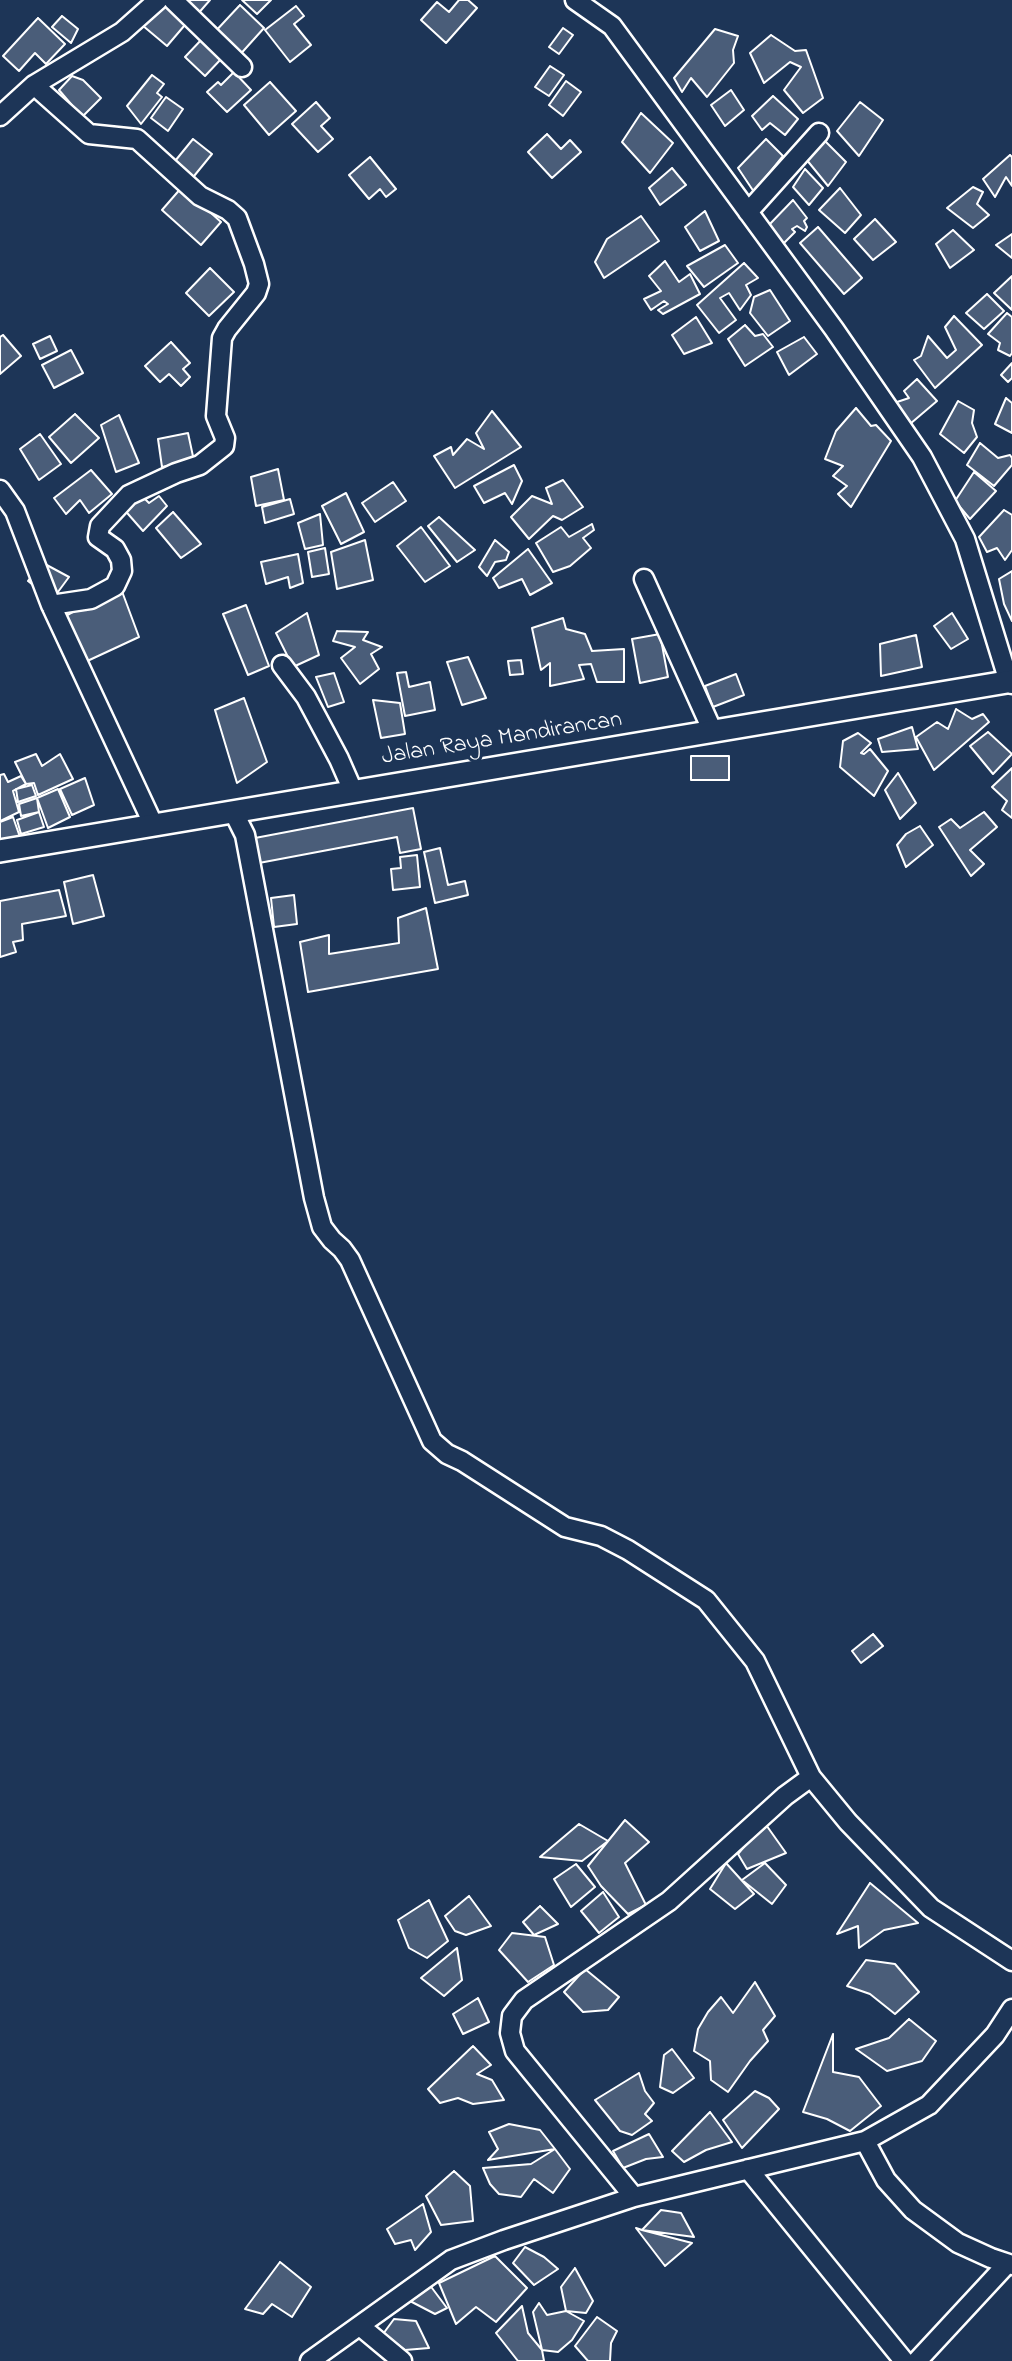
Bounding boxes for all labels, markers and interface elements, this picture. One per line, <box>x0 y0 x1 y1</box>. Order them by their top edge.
street label: Jalan Raya Mandirancan <box>380 707 624 773</box>

